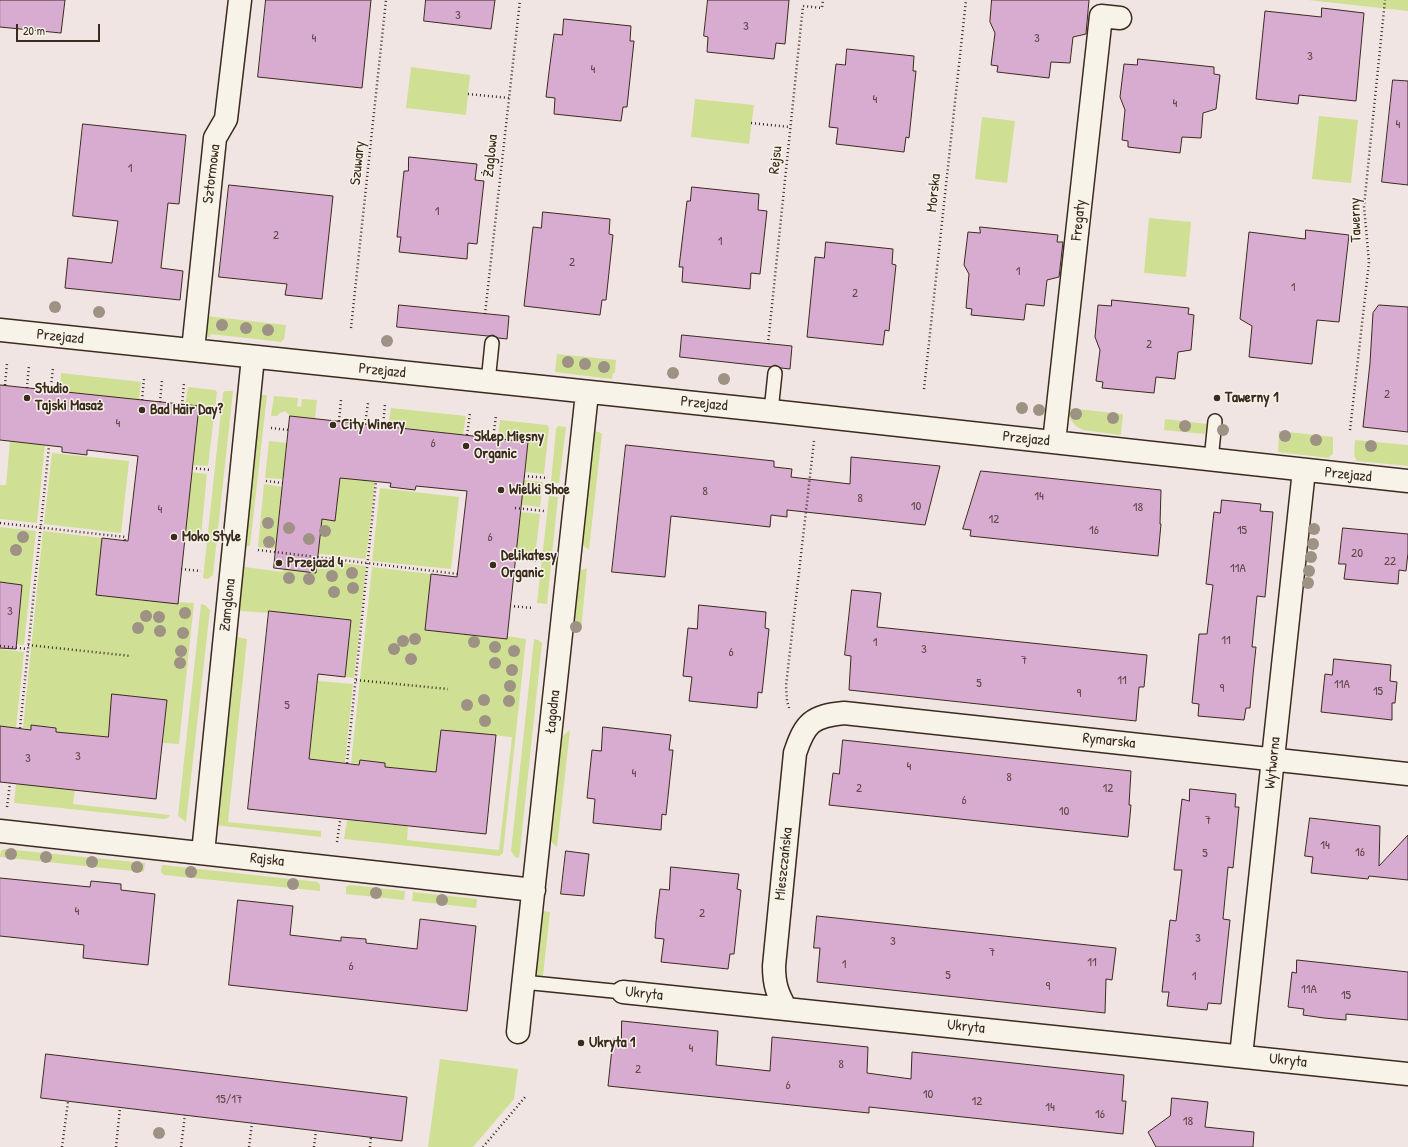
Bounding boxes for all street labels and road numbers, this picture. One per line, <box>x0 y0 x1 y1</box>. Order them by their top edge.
street label: Żaglowa <box>480 134 502 178</box>
street label: Szuwary <box>347 140 369 186</box>
street label: Sztormowa <box>199 143 225 205</box>
street label: Rejsu <box>766 145 786 175</box>
street label: Morska <box>923 173 945 213</box>
street label: Tawerny <box>1346 197 1366 243</box>
street label: Fregaty <box>1068 198 1090 242</box>
street label: Przejazd <box>36 326 84 348</box>
street label: Przejazd <box>358 360 406 382</box>
street label: Przejazd <box>680 393 728 415</box>
street label: Przejazd <box>1002 428 1050 450</box>
street label: Przejazd <box>1324 464 1372 486</box>
street label: Zamglona <box>216 578 240 632</box>
street label: Łagodna <box>542 689 564 735</box>
street label: Rymarska <box>1082 729 1136 753</box>
street label: Wytworna <box>1261 736 1285 790</box>
street label: Mieszczańska <box>771 827 797 901</box>
street label: Rajska <box>249 849 285 871</box>
street label: Ukryta <box>624 983 664 1005</box>
street label: Ukryta <box>946 1016 986 1038</box>
street label: Ukryta <box>1268 1050 1308 1072</box>

